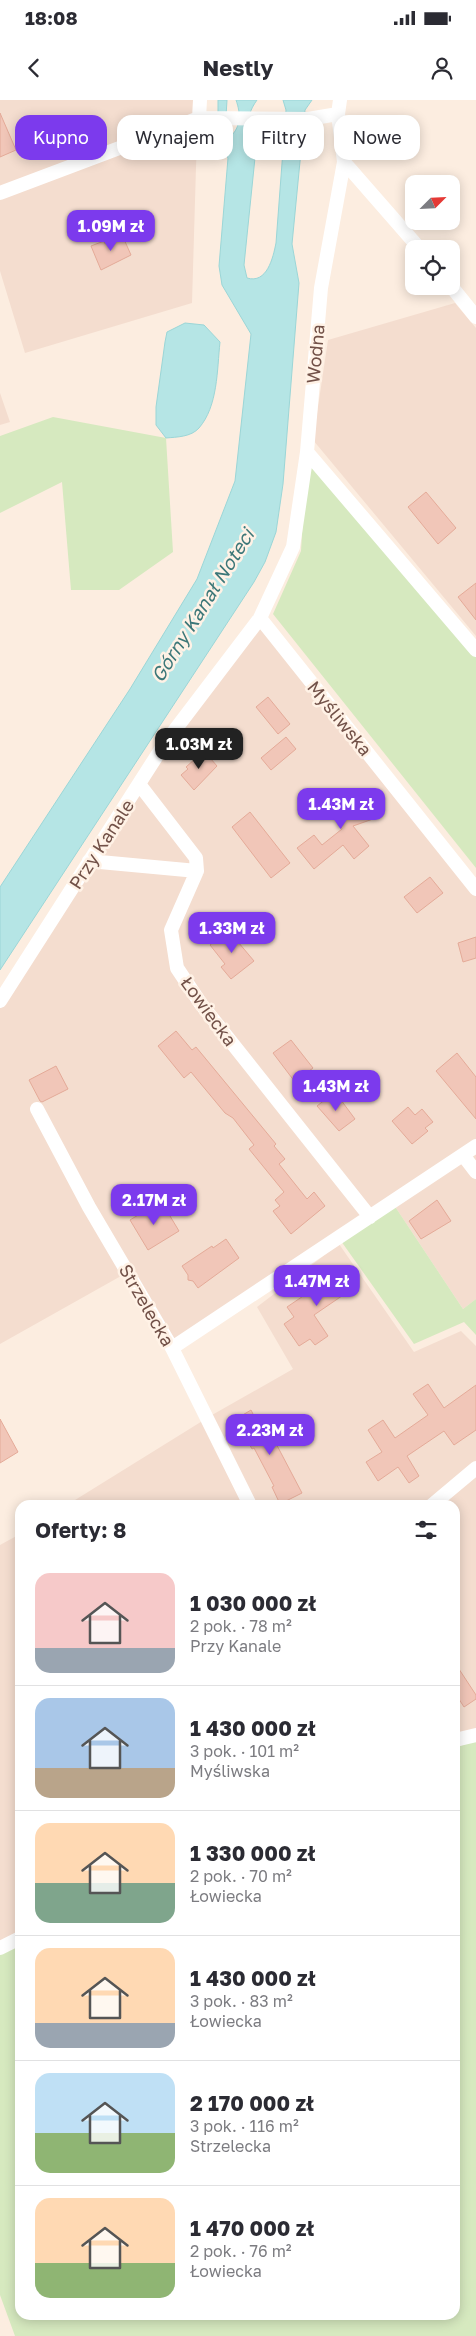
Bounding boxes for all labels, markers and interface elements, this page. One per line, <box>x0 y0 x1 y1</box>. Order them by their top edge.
text: 18:08 <box>25 6 78 29</box>
icon: back <box>20 54 48 82</box>
text: Nestly <box>203 54 273 81</box>
icon: person <box>428 54 456 82</box>
chip: Kupno <box>15 115 107 160</box>
chip: Wynajem <box>117 115 233 160</box>
chip: Filtry <box>243 115 324 160</box>
chip: Nowe <box>334 115 420 160</box>
north arrow <box>405 175 460 230</box>
map controls <box>405 175 460 295</box>
pin: 1.09M zł <box>59 210 163 252</box>
text: 1.09M zł <box>78 216 144 236</box>
button: locate <box>405 240 460 295</box>
street label: Wodna <box>301 323 329 385</box>
water label: Górny Kanał Noteci <box>146 523 259 686</box>
street label: Myśliwska <box>303 676 377 760</box>
pin: 1.03M zł <box>147 728 251 770</box>
text: 1.03M zł <box>166 734 232 754</box>
pin: 1.43M zł <box>289 788 393 830</box>
text: 1.43M zł <box>308 794 374 814</box>
street label: Przy Kanale <box>64 795 138 893</box>
pin: 1.33M zł <box>180 912 284 954</box>
text: 1.33M zł <box>199 918 265 938</box>
street label: Łowiecka <box>176 972 242 1050</box>
pin: 1.43M zł <box>284 1070 388 1112</box>
text: 1.43M zł <box>303 1076 369 1096</box>
pin: 2.17M zł <box>102 1184 206 1226</box>
text: 2.17M zł <box>122 1190 186 1210</box>
street label: Strzelecka <box>115 1260 179 1350</box>
pin: 1.47M zł <box>265 1264 369 1307</box>
text: 1.47M zł <box>285 1271 349 1291</box>
pin: 2.23M zł <box>218 1414 322 1456</box>
text: 2.23M zł <box>237 1420 303 1440</box>
icon: filters <box>412 1516 440 1544</box>
text: Oferty: 8 <box>35 1517 126 1543</box>
text: 1 030 000 zł <box>190 1590 316 1616</box>
icon: home <box>75 1593 135 1653</box>
text: 2 pok. · 78 m² <box>190 1616 292 1636</box>
text: Przy Kanale <box>190 1636 281 1656</box>
text: 1 430 000 zł <box>190 1715 316 1741</box>
icon: home <box>75 1718 135 1778</box>
text: 3 pok. · 101 m² <box>190 1741 299 1761</box>
text: Myśliwska <box>190 1761 270 1781</box>
text: 1 330 000 zł <box>190 1840 315 1866</box>
icon: home <box>75 1843 135 1903</box>
text: 2 pok. · 70 m² <box>190 1866 292 1886</box>
text: Łowiecka <box>190 1886 262 1906</box>
text: 1 430 000 zł <box>190 1965 316 1991</box>
icon: home <box>75 1968 135 2028</box>
text: 3 pok. · 83 m² <box>190 1991 293 2011</box>
text: Łowiecka <box>190 2011 262 2031</box>
text: 2 170 000 zł <box>190 2090 314 2116</box>
icon: home <box>75 2093 135 2153</box>
text: 3 pok. · 116 m² <box>190 2116 299 2136</box>
text: Strzelecka <box>190 2136 271 2156</box>
text: 1 470 000 zł <box>190 2215 314 2241</box>
icon: home <box>75 2218 135 2278</box>
text: 2 pok. · 76 m² <box>190 2241 292 2261</box>
text: Łowiecka <box>190 2261 262 2281</box>

